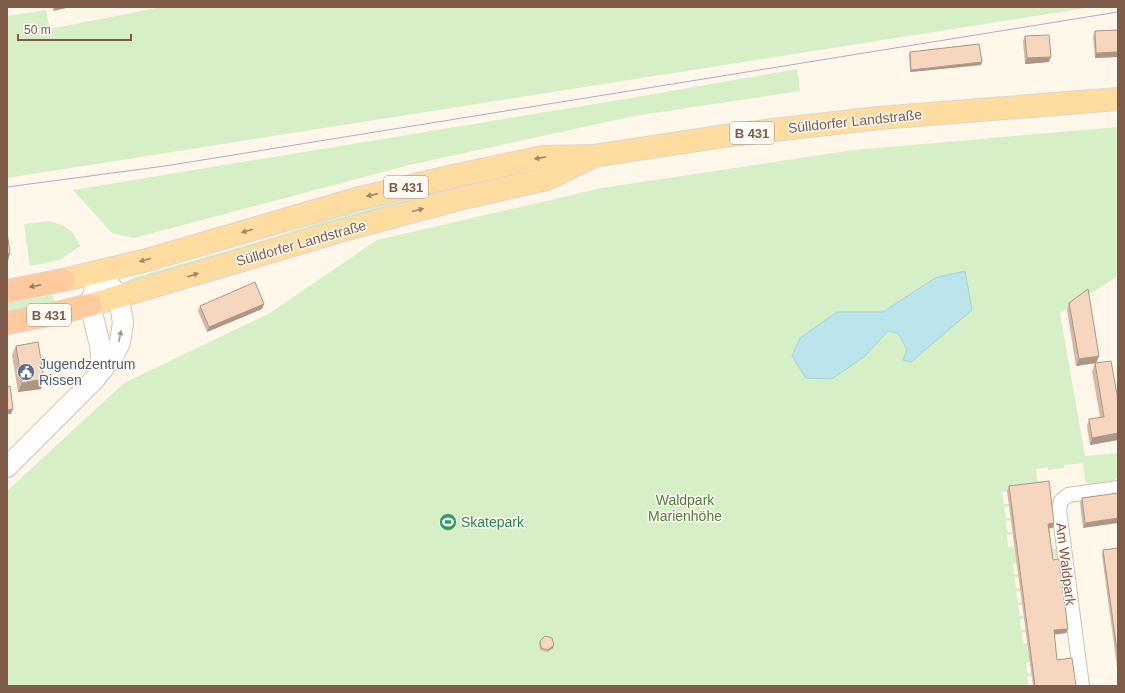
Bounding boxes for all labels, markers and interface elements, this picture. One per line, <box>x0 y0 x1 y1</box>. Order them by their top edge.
scale bar <box>18 16 131 42</box>
text: 50 m <box>24 23 51 37</box>
street label: Sülldorfer Landstraße <box>787 106 923 136</box>
road number: B 431 <box>730 122 774 144</box>
one-way arrow <box>534 155 546 161</box>
road number: B 431 <box>384 176 428 198</box>
one-way arrow <box>366 193 378 199</box>
one-way arrow <box>412 206 425 212</box>
street label: Sülldorfer Landstraße <box>234 217 368 269</box>
one-way arrow <box>241 228 253 234</box>
one-way arrow <box>139 257 151 263</box>
one-way arrow <box>187 272 199 278</box>
one-way arrow <box>29 283 41 289</box>
road number: B 431 <box>27 304 71 326</box>
one-way arrow <box>118 330 124 343</box>
place label: Jugendzentrum Rissen <box>39 356 136 388</box>
public building icon: Jugendzentrum Rissen <box>16 362 36 382</box>
park label: Waldpark Marienhöhe <box>648 492 722 524</box>
sports icon: Skatepark <box>438 512 458 532</box>
place label: Skatepark <box>461 514 525 530</box>
street label: Am Waldpark <box>1053 522 1079 607</box>

